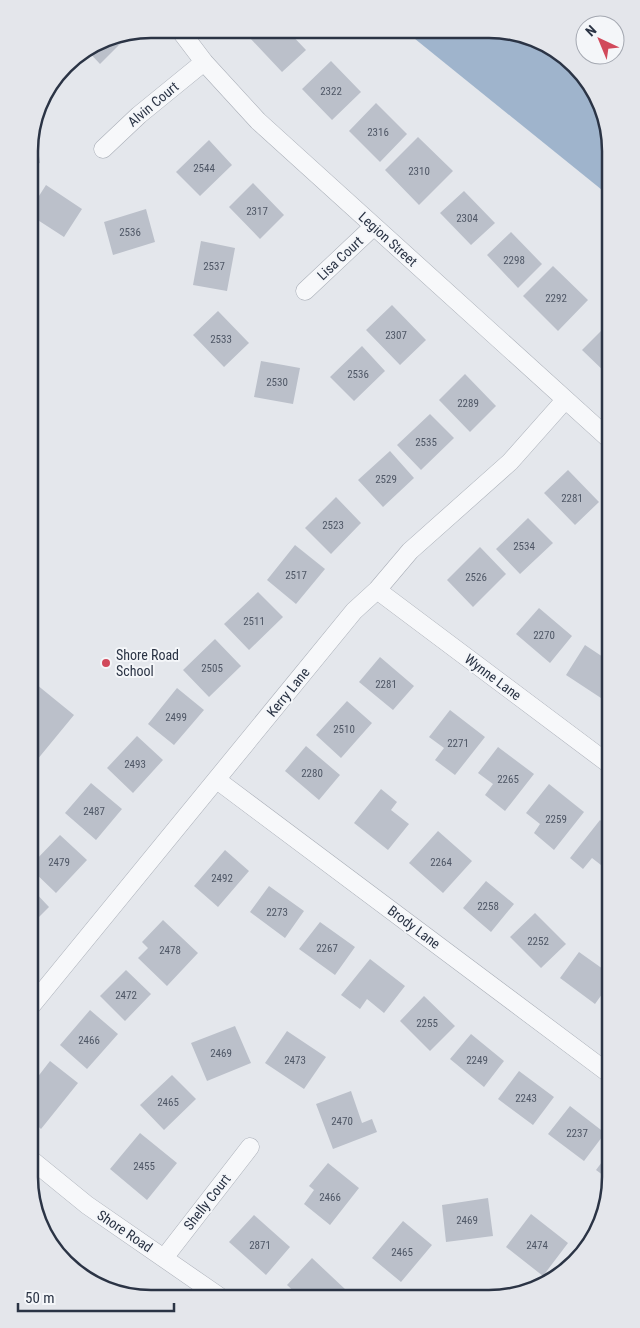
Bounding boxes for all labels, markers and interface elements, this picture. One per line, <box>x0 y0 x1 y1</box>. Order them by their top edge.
north arrow <box>575 15 625 65</box>
text: N <box>582 22 600 39</box>
street label: Alvin Court <box>125 78 181 130</box>
house number: 2322 <box>320 85 342 98</box>
house number: 2316 <box>367 126 389 139</box>
house number: 2544 <box>193 162 215 175</box>
house number: 2310 <box>408 165 430 178</box>
house number: 2317 <box>246 205 268 218</box>
street label: Legion Street <box>355 209 421 269</box>
house number: 2304 <box>456 212 478 225</box>
house number: 2536 <box>119 226 141 239</box>
street label: Lisa Court <box>314 233 366 283</box>
house number: 2298 <box>503 254 525 267</box>
house number: 2537 <box>203 260 225 273</box>
house number: 2292 <box>545 292 567 305</box>
house number: 2307 <box>385 329 407 342</box>
house number: 2533 <box>210 333 232 346</box>
house number: 2536 <box>347 368 369 381</box>
house number: 2530 <box>266 376 288 389</box>
house number: 2289 <box>457 397 479 410</box>
house number: 2535 <box>415 436 437 449</box>
house number: 2529 <box>375 473 397 486</box>
house number: 2281 <box>561 492 583 505</box>
house number: 2523 <box>322 519 344 532</box>
house number: 2534 <box>513 540 535 553</box>
house number: 2517 <box>285 569 307 582</box>
house number: 2526 <box>465 571 487 584</box>
house number: 2511 <box>243 615 265 628</box>
house number: 2270 <box>533 629 555 642</box>
place label: Shore Road School <box>116 647 179 679</box>
street label: Wynne Lane <box>462 651 525 704</box>
marker: Shore Road School <box>100 657 112 669</box>
house number: 2505 <box>201 662 223 675</box>
street label: Kerry Lane <box>263 664 313 720</box>
house number: 2281 <box>375 678 397 691</box>
house number: 2499 <box>165 711 187 724</box>
house number: 2510 <box>333 723 355 736</box>
house number: 2271 <box>447 737 469 750</box>
house number: 2493 <box>124 758 146 771</box>
house number: 2280 <box>301 767 323 780</box>
house number: 2265 <box>497 773 519 786</box>
house number: 2487 <box>83 805 105 818</box>
house number: 2259 <box>545 813 567 826</box>
house number: 2479 <box>48 856 70 869</box>
house number: 2264 <box>430 856 452 869</box>
house number: 2492 <box>211 872 233 885</box>
house number: 2258 <box>477 900 499 913</box>
street label: Brody Lane <box>385 902 444 952</box>
house number: 2273 <box>266 906 288 919</box>
house number: 2252 <box>527 935 549 948</box>
house number: 2267 <box>316 942 338 955</box>
house number: 2478 <box>159 944 181 957</box>
house number: 2472 <box>115 989 137 1002</box>
house number: 2255 <box>416 1017 438 1030</box>
house number: 2466 <box>78 1034 100 1047</box>
house number: 2469 <box>210 1047 232 1060</box>
house number: 2473 <box>284 1054 306 1067</box>
house number: 2249 <box>466 1054 488 1067</box>
house number: 2243 <box>515 1092 537 1105</box>
house number: 2465 <box>157 1096 179 1109</box>
house number: 2470 <box>331 1115 353 1128</box>
house number: 2237 <box>566 1127 588 1140</box>
house number: 2455 <box>133 1160 155 1173</box>
street label: Shelly Court <box>180 1171 234 1233</box>
house number: 2466 <box>319 1191 341 1204</box>
street label: Shore Road <box>94 1207 156 1255</box>
house number: 2469 <box>456 1214 478 1227</box>
house number: 2871 <box>249 1239 271 1252</box>
house number: 2474 <box>526 1239 548 1252</box>
house number: 2465 <box>391 1246 413 1259</box>
scale bar <box>18 1280 174 1312</box>
text: 50 m <box>25 1289 55 1307</box>

